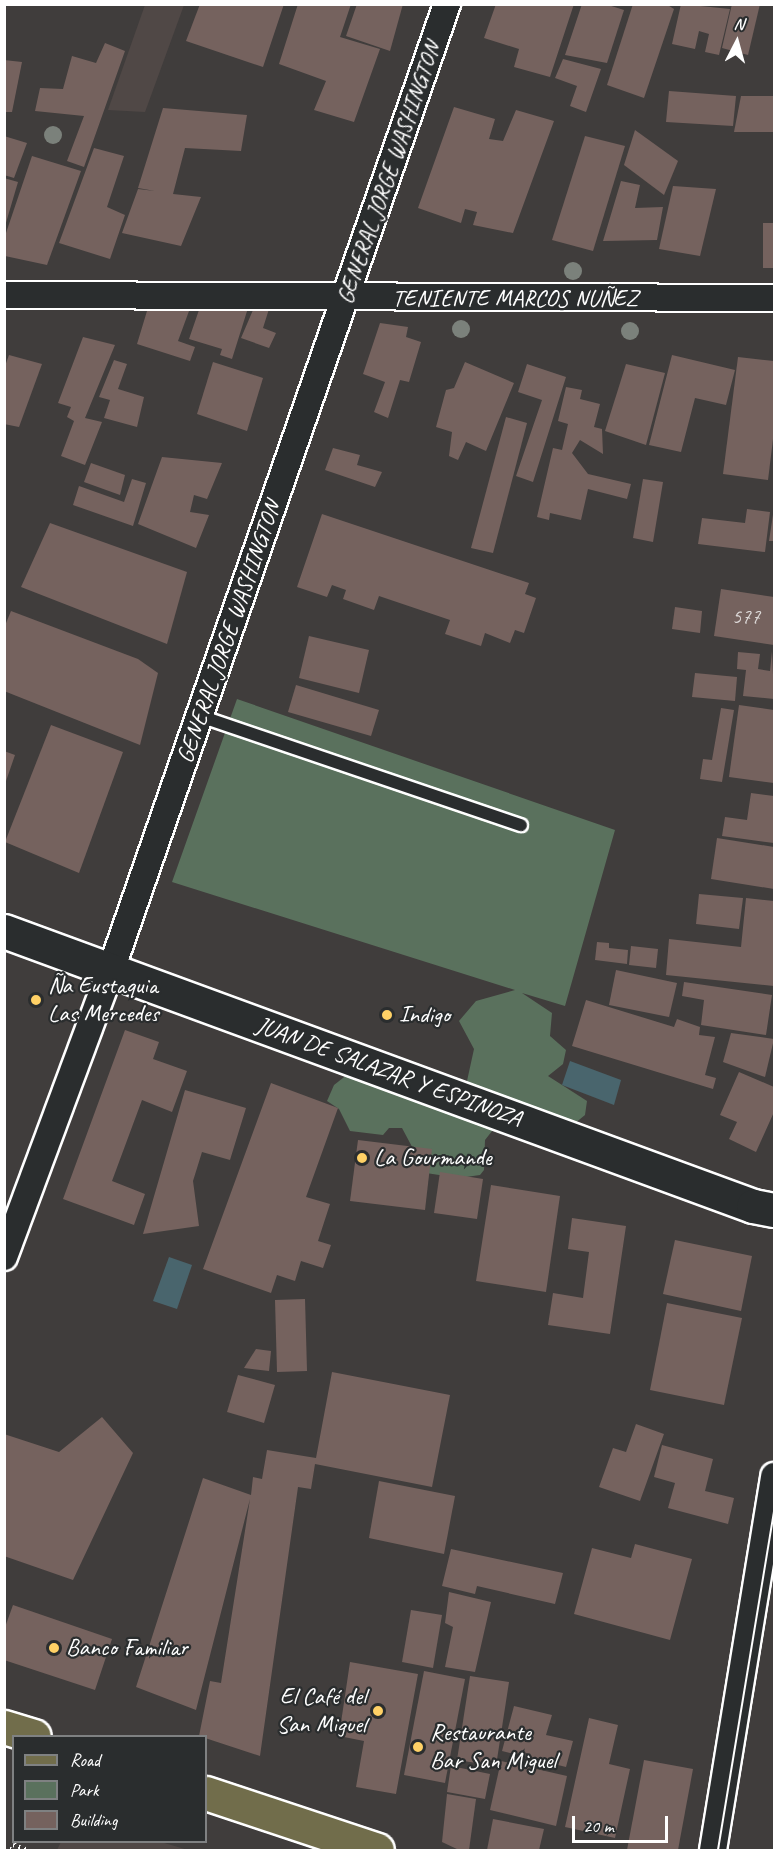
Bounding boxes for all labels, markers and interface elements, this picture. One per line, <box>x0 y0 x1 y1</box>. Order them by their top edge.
north arrow <box>707 12 767 72</box>
text: N <box>733 14 745 35</box>
street label: GENERAL JORGE WASHINGTON <box>330 36 448 310</box>
street label: TENIENTE MARCOS NUÑEZ <box>391 285 639 313</box>
street label: GENERAL JORGE WASHINGTON <box>170 495 288 769</box>
house number: 577 <box>732 603 760 629</box>
place label: Ña Eustaquia Las Mercedes <box>48 972 158 1028</box>
marker: Ña Eustaquia Las Mercedes <box>29 993 43 1007</box>
place label: Indigo <box>399 1001 450 1029</box>
marker: Indigo <box>380 1008 394 1022</box>
street label: JUAN DE SALAZAR Y ESPINOZA <box>252 1011 526 1133</box>
place label: La Gourmande <box>374 1144 491 1172</box>
marker: La Gourmande <box>355 1151 369 1165</box>
place label: Banco Familiar <box>66 1634 189 1662</box>
marker: Banco Familiar <box>47 1641 61 1655</box>
place label: El Café del San Miguel <box>276 1683 366 1739</box>
marker: El Café del San Miguel <box>371 1704 385 1718</box>
place label: Restaurante Bar San Miguel <box>430 1719 557 1775</box>
legend <box>12 1735 207 1843</box>
marker: Restaurante Bar San Miguel <box>411 1740 425 1754</box>
text: Road <box>70 1749 100 1771</box>
text: Park <box>70 1779 99 1801</box>
scale bar <box>575 1804 671 1842</box>
text: Building <box>70 1809 117 1831</box>
text: 20 m <box>583 1815 614 1837</box>

